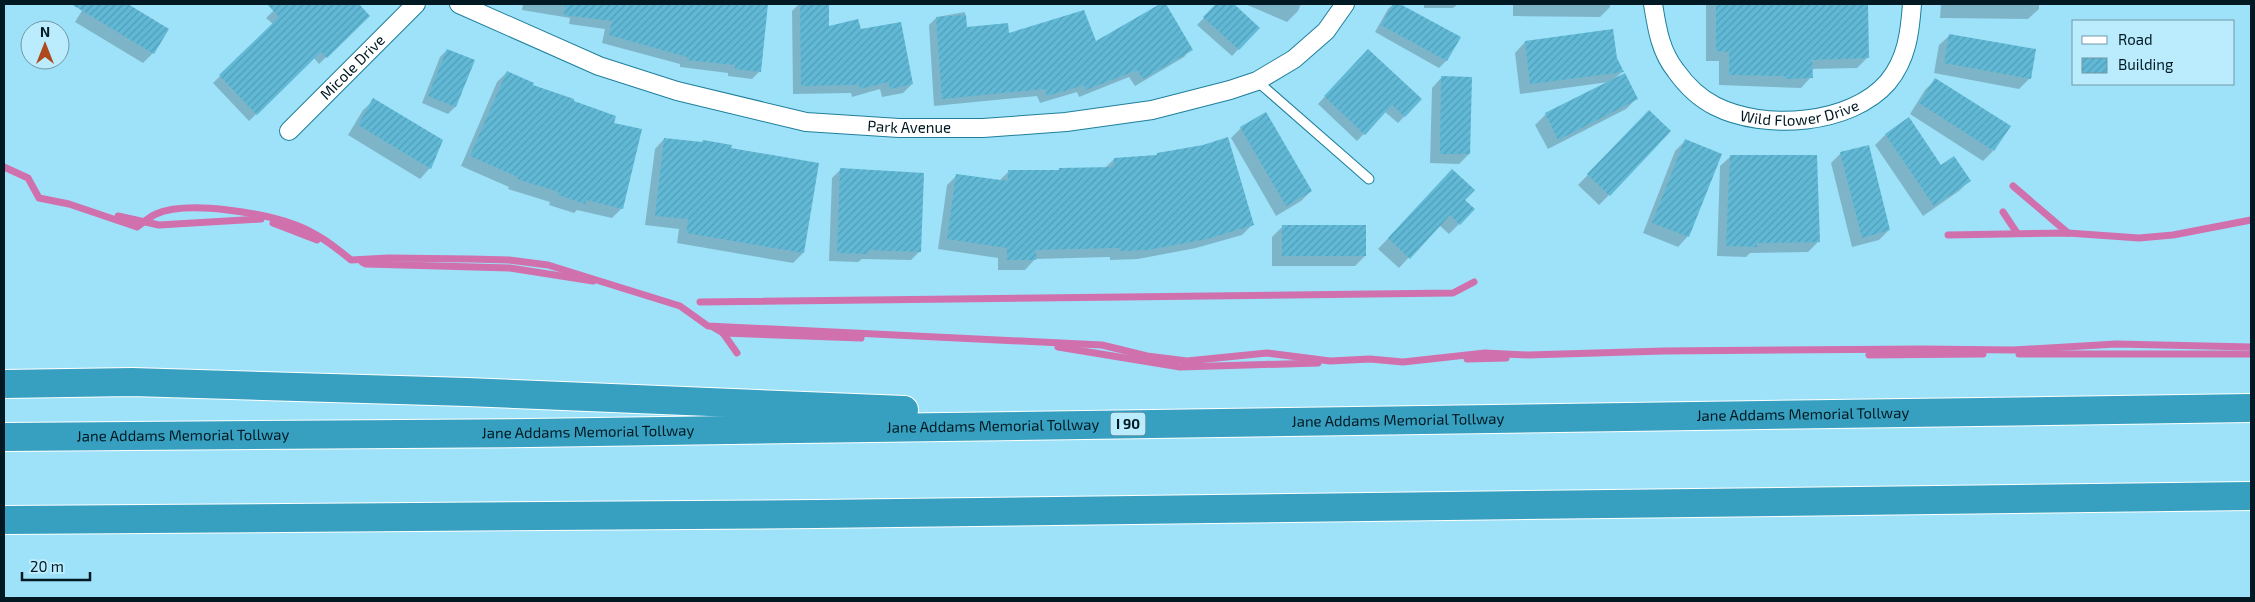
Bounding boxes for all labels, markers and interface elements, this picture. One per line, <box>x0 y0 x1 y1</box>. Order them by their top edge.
north arrow <box>20 20 70 70</box>
legend <box>2072 20 2235 85</box>
text: N <box>40 23 50 40</box>
text: Road <box>2118 30 2153 48</box>
street label: Micole Drive <box>316 31 388 103</box>
text: Building <box>2118 55 2174 73</box>
street label: Wild Flower Drive <box>1739 96 1862 129</box>
street label: Park Avenue <box>867 116 951 136</box>
street label: Jane Addams Memorial Tollway <box>1696 403 1909 424</box>
street label: Jane Addams Memorial Tollway <box>1291 409 1505 430</box>
road number: I 90 <box>1110 412 1146 436</box>
street label: Jane Addams Memorial Tollway <box>886 415 1100 436</box>
street label: Jane Addams Memorial Tollway <box>481 421 695 441</box>
street label: Jane Addams Memorial Tollway <box>76 425 290 444</box>
scale bar <box>22 550 90 582</box>
text: 20 m <box>30 557 64 575</box>

